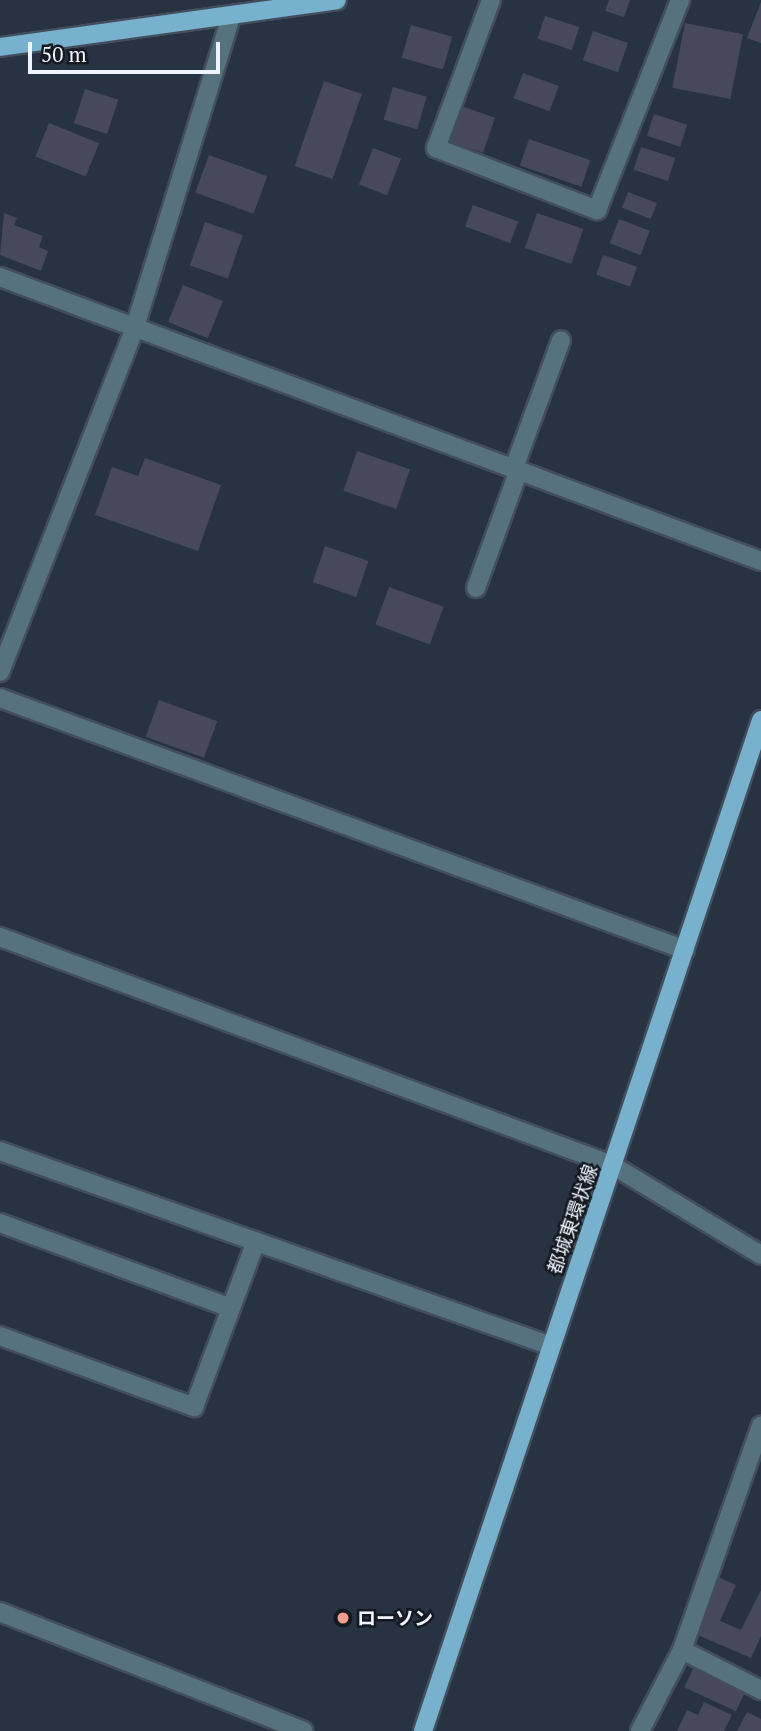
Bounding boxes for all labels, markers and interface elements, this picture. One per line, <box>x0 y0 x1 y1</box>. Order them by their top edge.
scale bar <box>32 28 224 72</box>
text: 50 m <box>41 40 87 68</box>
street label: 都城東環状線 <box>543 1161 601 1277</box>
place label: ローソン <box>357 1607 433 1629</box>
marker: ローソン <box>335 1610 351 1626</box>

